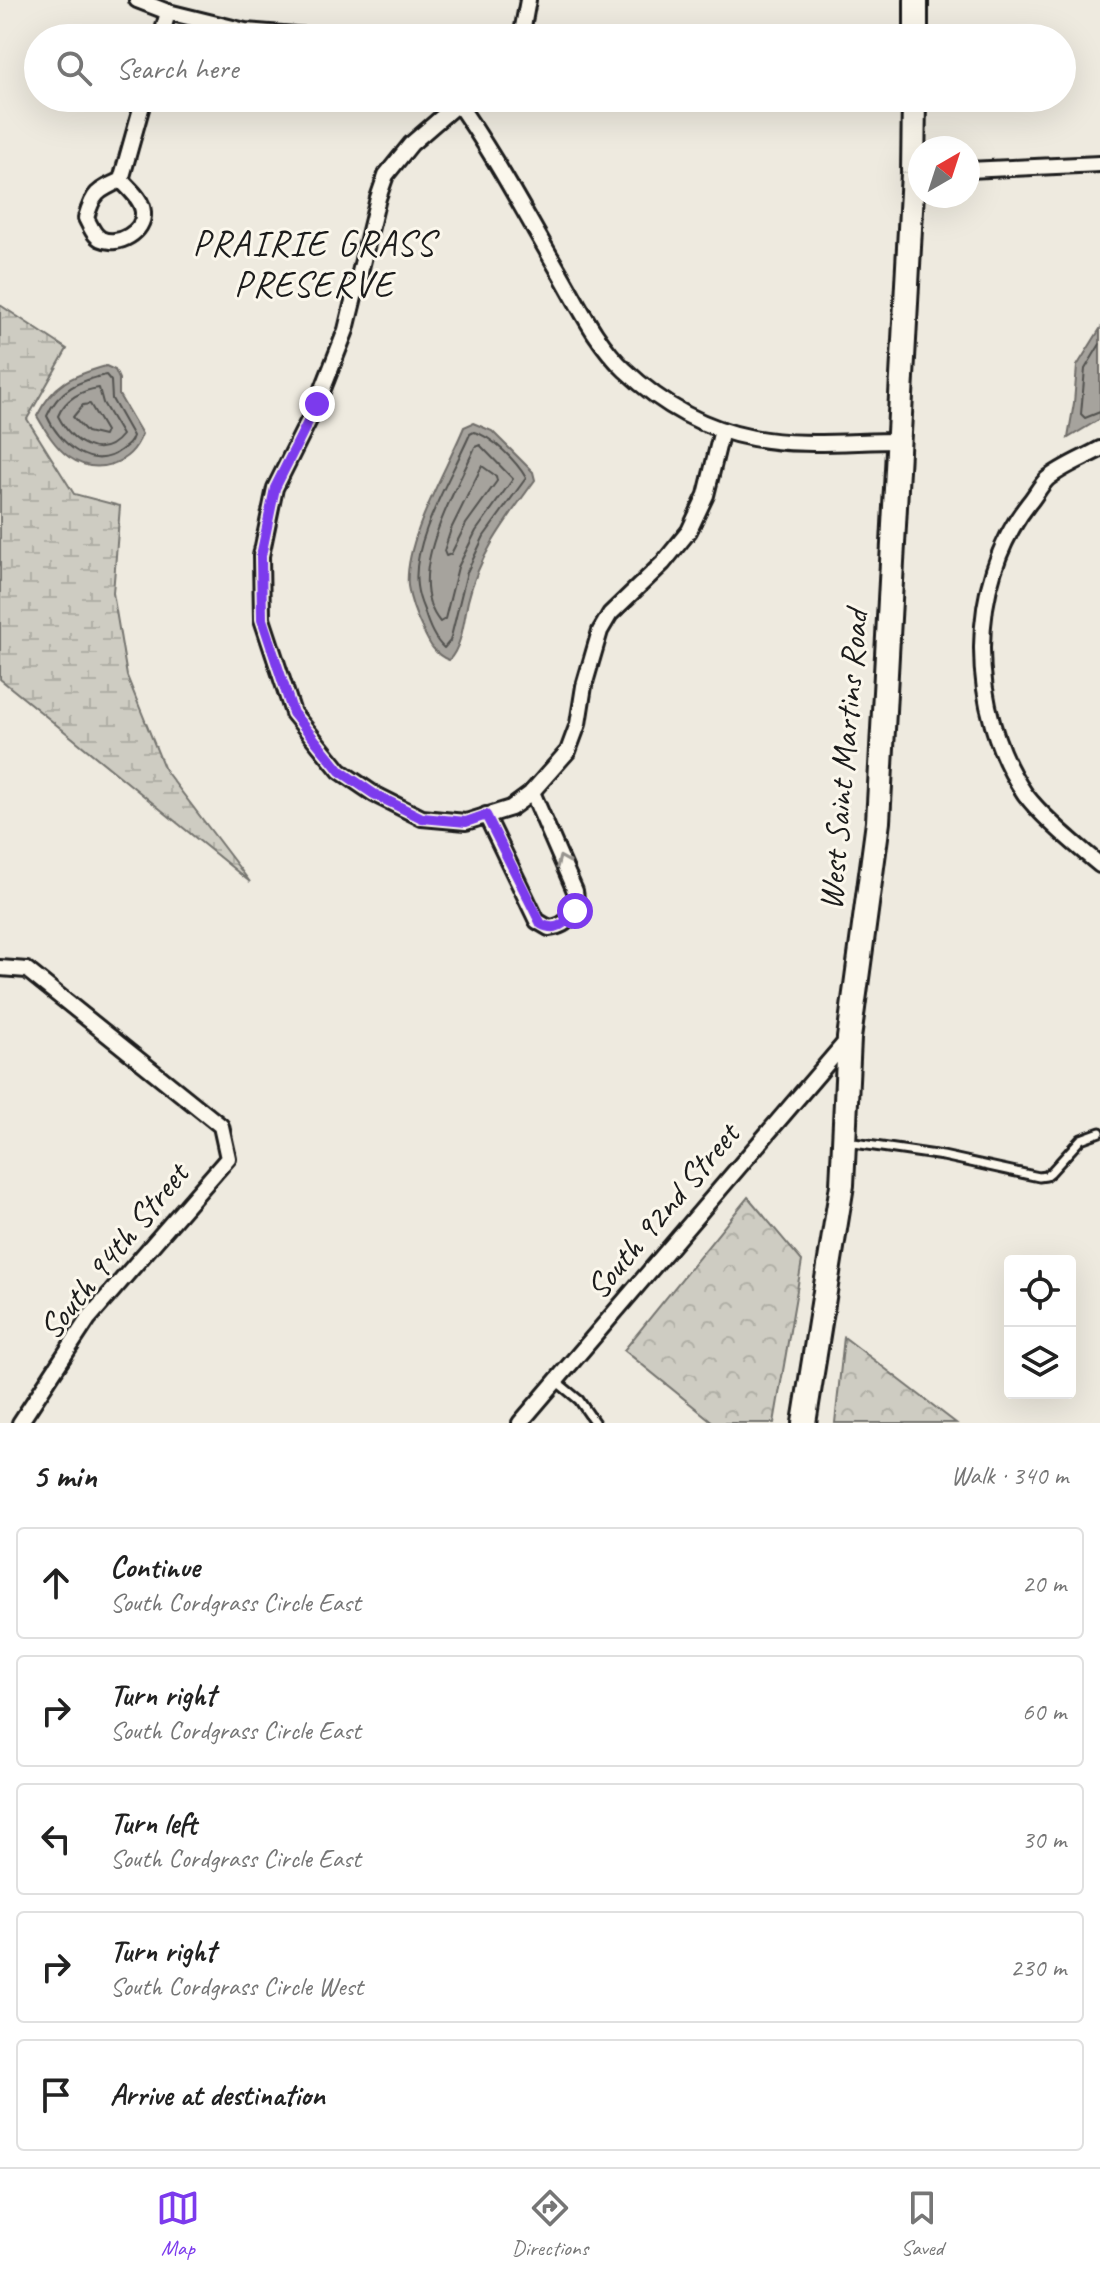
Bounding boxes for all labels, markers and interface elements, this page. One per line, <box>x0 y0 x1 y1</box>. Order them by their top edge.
search box <box>24 24 1076 112</box>
icon: search <box>52 46 96 90</box>
text: Search here <box>116 49 238 87</box>
north arrow <box>908 136 980 208</box>
district label: PRAIRIE GRASS PRESERVE <box>192 220 440 307</box>
route end <box>299 386 335 422</box>
street label: West Saint Martins Road <box>808 604 878 912</box>
one-way arrow <box>555 855 571 869</box>
route start <box>557 893 593 929</box>
street label: South 92nd Street <box>576 1111 750 1308</box>
street label: South 94th Street <box>29 1151 200 1348</box>
map controls <box>1004 1255 1076 1399</box>
button: locate <box>1004 1255 1076 1327</box>
button: layers <box>1004 1327 1076 1399</box>
text: 5 min <box>32 1454 97 1497</box>
text: Walk · 340 m <box>951 1459 1068 1492</box>
text: Continue <box>110 1548 200 1586</box>
icon: ahead <box>34 1561 78 1605</box>
text: 20 m <box>1022 1567 1066 1600</box>
text: South Cordgrass Circle East <box>110 1586 361 1619</box>
text: Turn right <box>110 1676 215 1714</box>
icon: right <box>34 1689 78 1733</box>
text: 60 m <box>1022 1695 1066 1728</box>
text: South Cordgrass Circle East <box>110 1714 361 1747</box>
text: Turn left <box>110 1804 197 1842</box>
icon: left <box>34 1817 78 1861</box>
text: 30 m <box>1022 1823 1066 1856</box>
text: South Cordgrass Circle East <box>110 1842 361 1875</box>
text: Turn right <box>110 1932 215 1970</box>
icon: right <box>34 1945 78 1989</box>
text: 230 m <box>1010 1951 1066 1984</box>
text: South Cordgrass Circle West <box>110 1970 363 2003</box>
icon: arrive <box>34 2073 78 2117</box>
text: Arrive at destination <box>110 2076 325 2114</box>
tab: Map <box>156 2186 200 2262</box>
tab: Directions <box>512 2186 588 2262</box>
tab: Saved <box>900 2186 944 2262</box>

